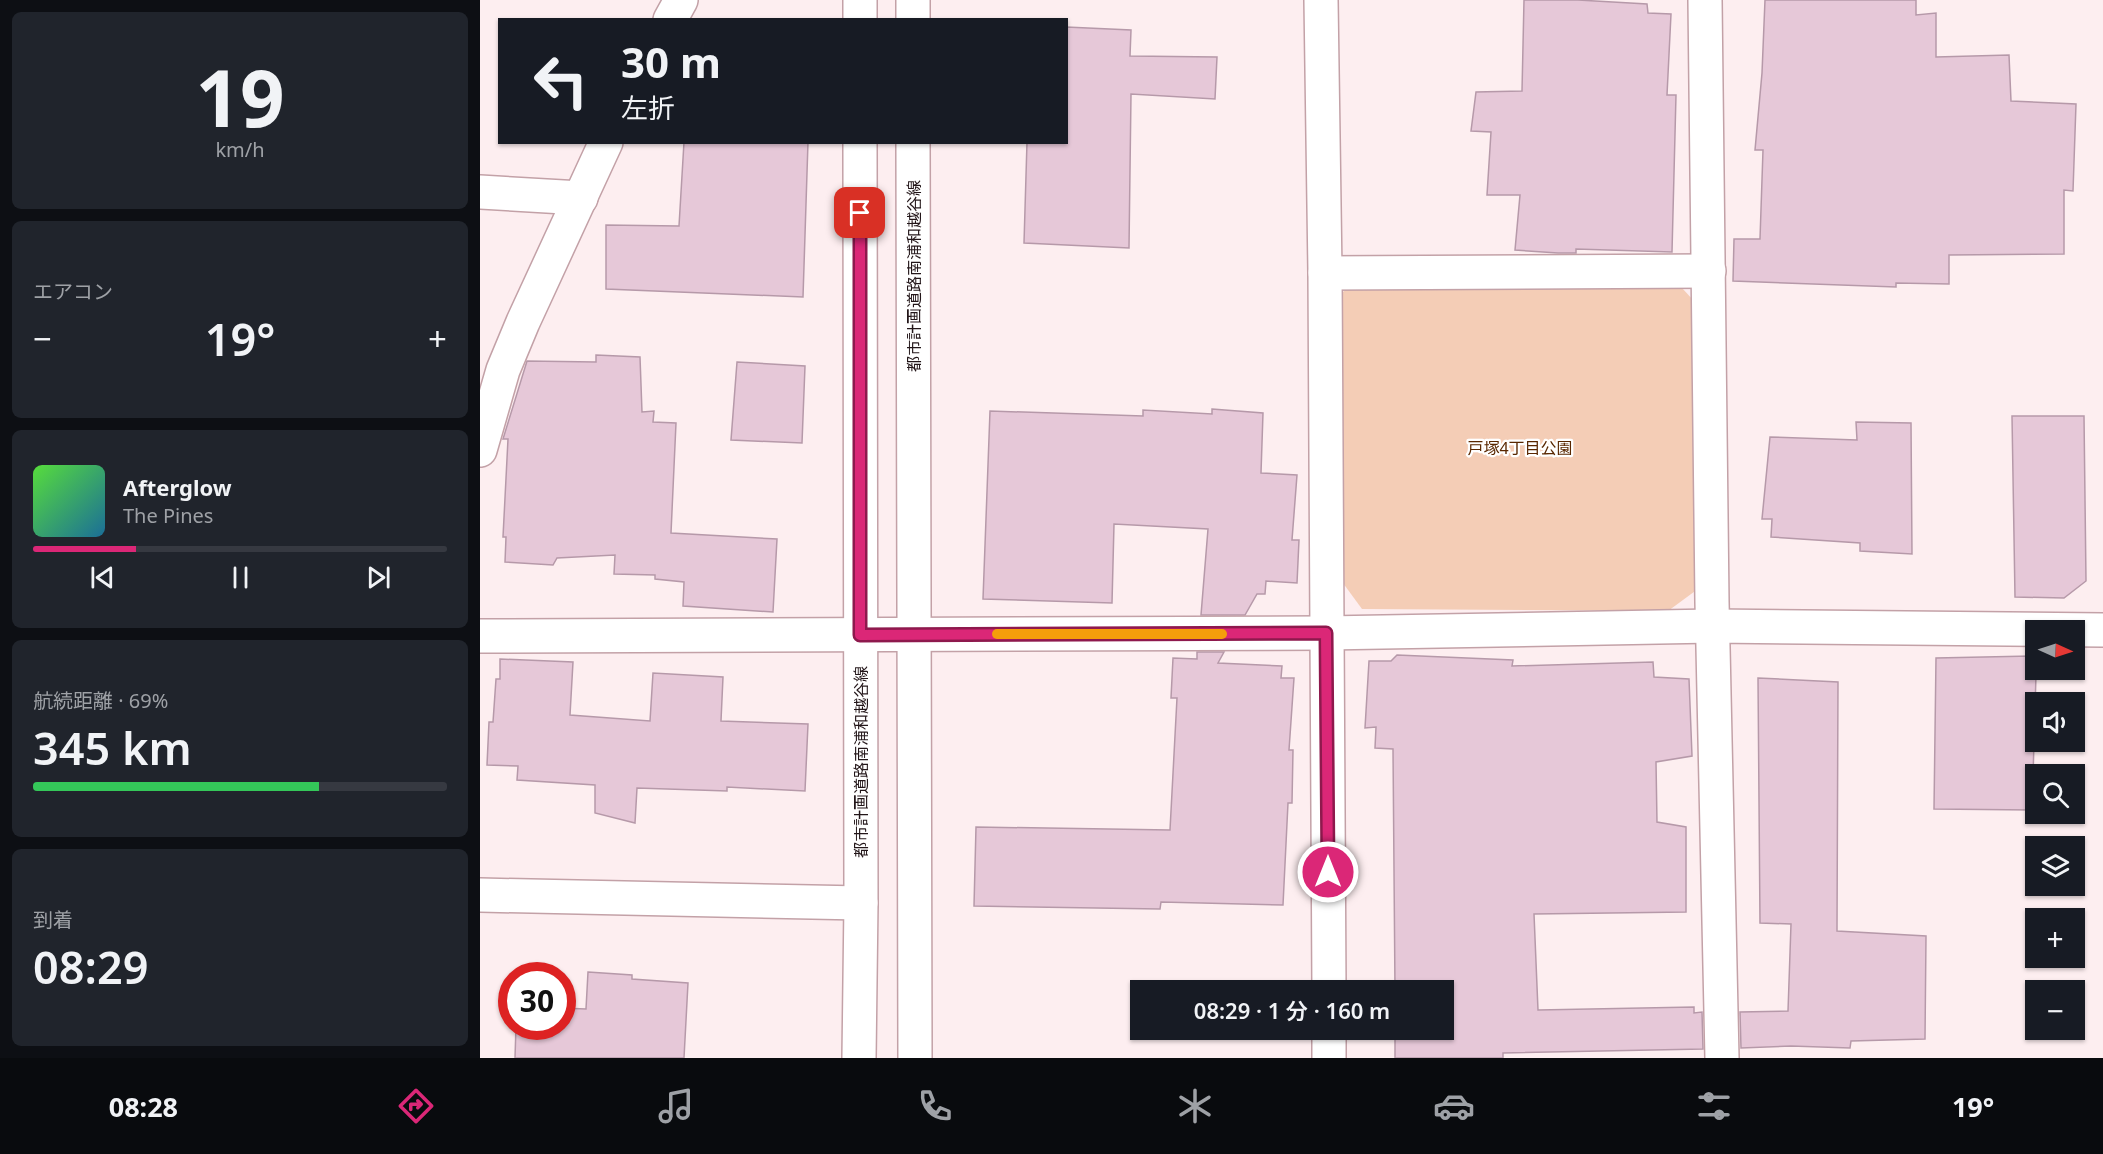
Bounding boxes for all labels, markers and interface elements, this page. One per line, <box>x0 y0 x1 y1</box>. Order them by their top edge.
text: 30 m <box>621 33 721 90</box>
icon: left <box>522 42 600 120</box>
text: 19 <box>195 44 285 150</box>
text: 左折 <box>621 89 675 126</box>
text: km/h <box>215 136 265 163</box>
street label: 都市計画道路南浦和越谷線 <box>903 180 925 372</box>
pin <box>834 187 885 238</box>
icon: arrive <box>843 196 876 229</box>
text: エアコン <box>33 278 113 305</box>
text: 19° <box>205 308 275 369</box>
text: − <box>33 316 52 361</box>
text: + <box>428 316 447 361</box>
park label: 戸塚4丁目公園 <box>1467 437 1573 459</box>
text: Afterglow <box>123 472 232 502</box>
text: The Pines <box>123 502 213 529</box>
icon: previous <box>86 561 119 594</box>
icon: pause <box>224 561 257 594</box>
icon: next <box>362 561 395 594</box>
north arrow <box>2025 620 2085 680</box>
map controls <box>2025 620 2085 1040</box>
street label: 都市計画道路南浦和越谷線 <box>850 666 872 858</box>
text: 航続距離 · 69% <box>33 687 168 714</box>
button: sound <box>2025 692 2085 752</box>
text: 345 km <box>33 717 192 778</box>
button: search <box>2025 764 2085 824</box>
button: layers <box>2025 836 2085 896</box>
position arrow <box>1296 840 1360 904</box>
text: 到着 <box>33 906 73 933</box>
button: + <box>2025 908 2085 968</box>
text: 08:29 <box>33 936 148 997</box>
speed limit sign: 30 <box>498 962 576 1040</box>
button: − <box>2025 980 2085 1040</box>
text: 08:29 · 1 分 · 160 m <box>1194 995 1390 1025</box>
icon: directions <box>395 1085 437 1127</box>
icon: music <box>655 1085 697 1127</box>
icon: phone <box>914 1085 956 1127</box>
icon: climate <box>1174 1085 1216 1127</box>
icon: car <box>1433 1085 1475 1127</box>
icon: filters <box>1693 1085 1735 1127</box>
text: 08:28 <box>109 1088 178 1125</box>
text: 19° <box>1952 1088 1994 1125</box>

